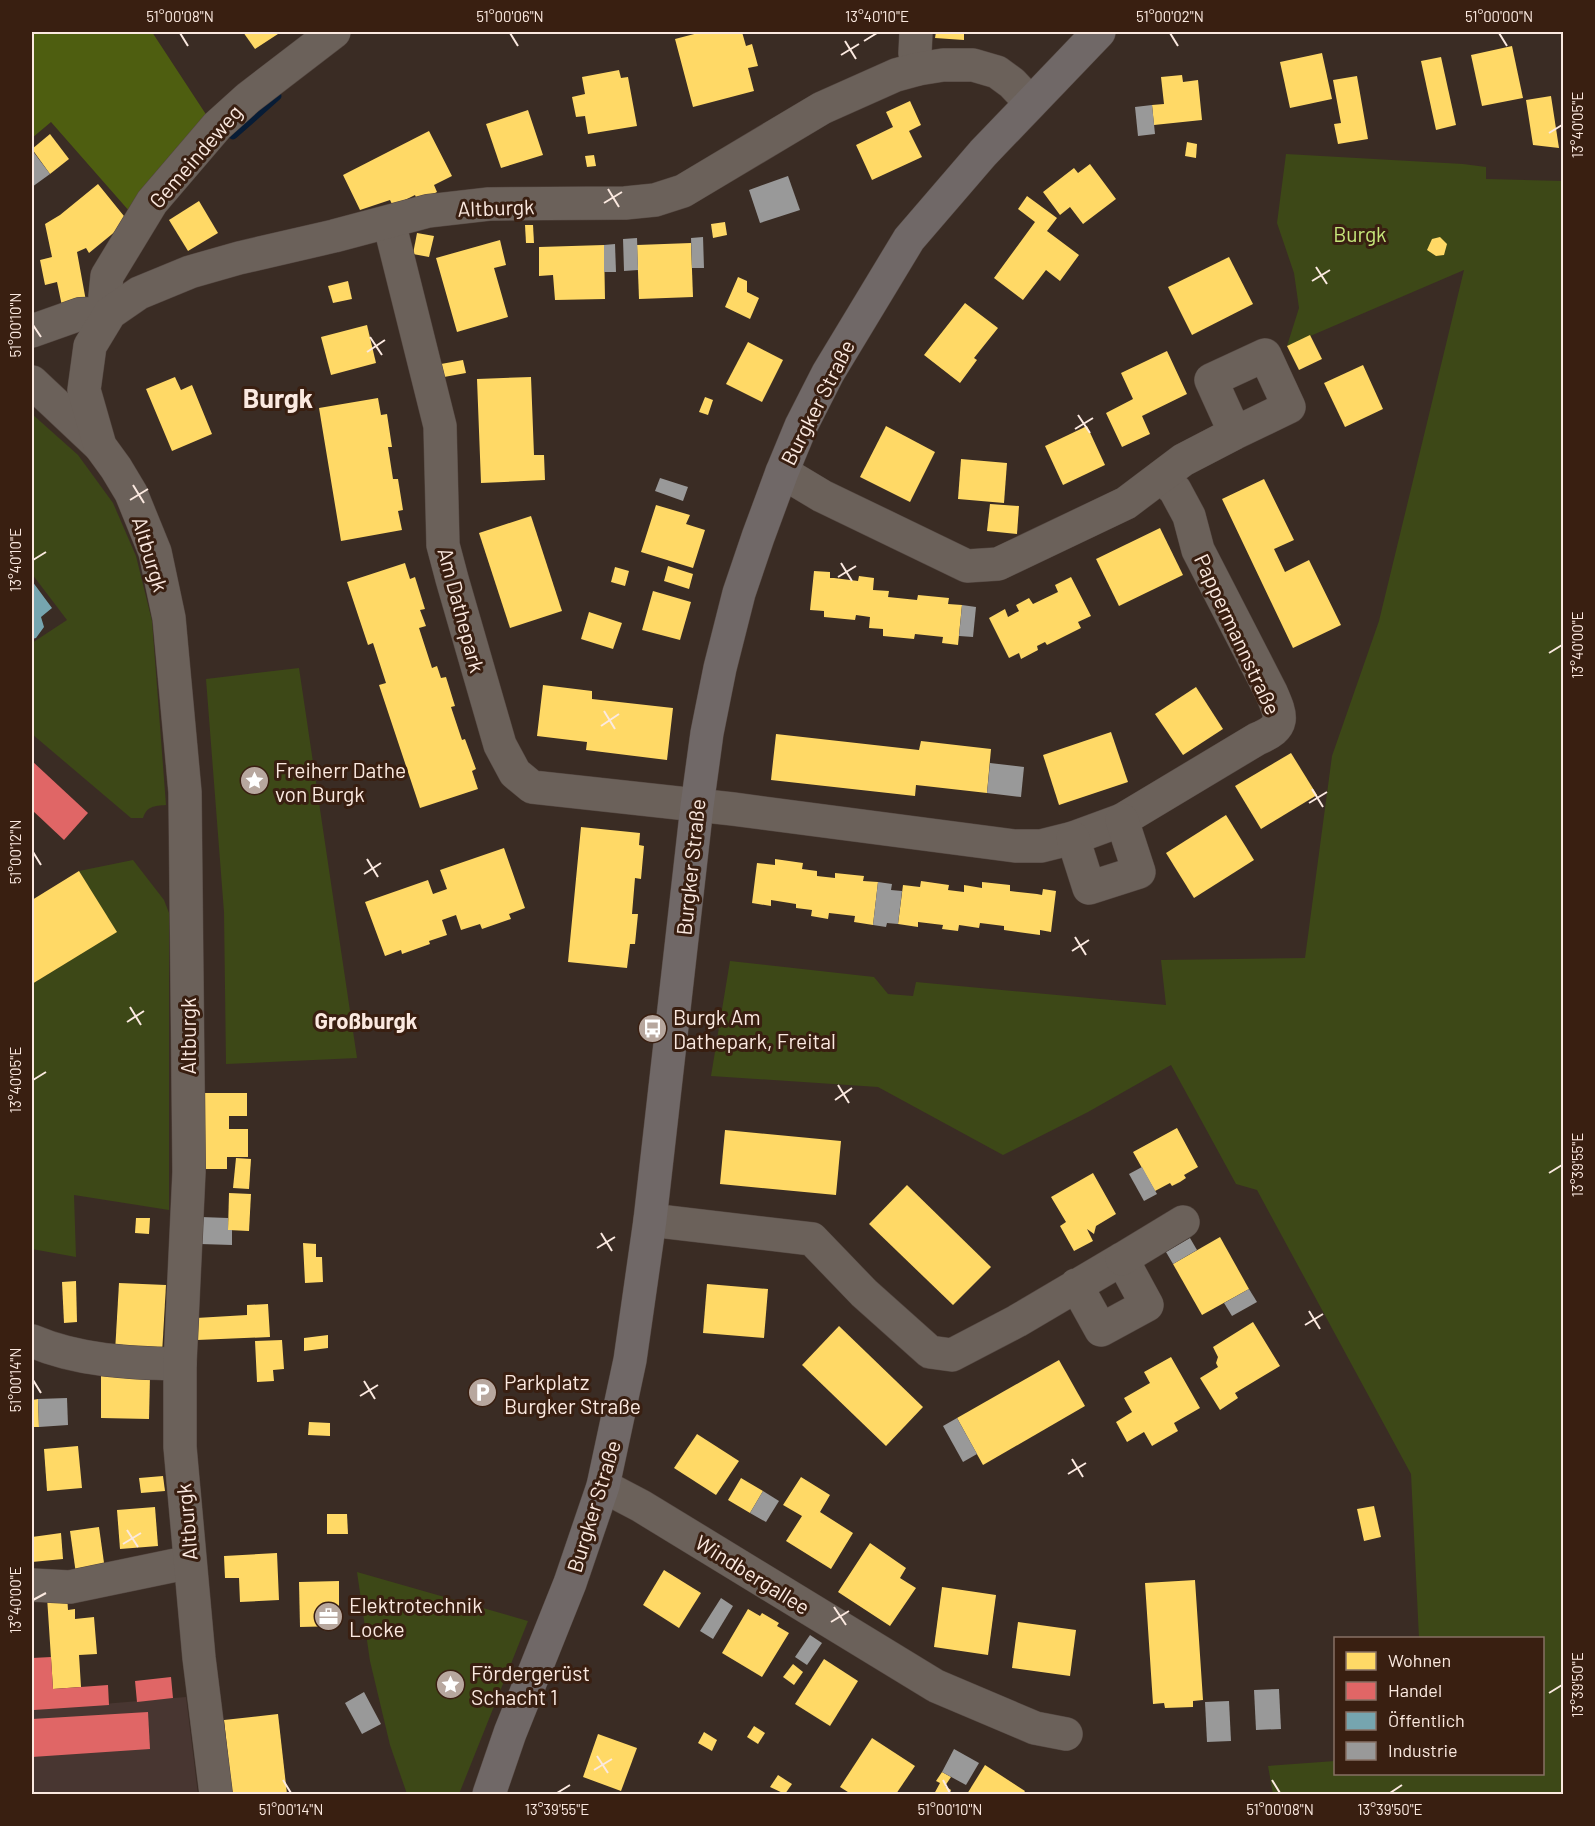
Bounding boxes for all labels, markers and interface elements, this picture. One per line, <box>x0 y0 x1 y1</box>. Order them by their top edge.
text: 51°00'08"N <box>146 7 214 25</box>
text: 51°00'06"N <box>476 7 544 25</box>
text: 13°40'10"E <box>845 7 909 25</box>
text: 51°00'02"N <box>1136 7 1204 25</box>
text: 51°00'00"N <box>1465 7 1533 25</box>
text: 13°40'05"E <box>1568 92 1586 158</box>
street label: Gemeindeweg <box>143 99 247 213</box>
street label: Altburgk <box>457 193 535 221</box>
park label: Burgk <box>1333 221 1387 246</box>
text: 51°00'10"N <box>6 293 24 358</box>
street label: Burgker Straße <box>775 335 859 469</box>
district label: Burgk <box>243 381 313 413</box>
street label: Altburgk <box>128 513 174 595</box>
text: 13°40'10"E <box>6 528 24 592</box>
street label: Am Dathepark <box>433 545 491 675</box>
street label: Pappermannstraße <box>1190 550 1286 718</box>
text: 13°40'00"E <box>1568 611 1586 679</box>
place label: Freiherr Dathe von Burgk <box>275 757 406 806</box>
place icon: Freiherr Dathe von Burgk <box>238 765 270 797</box>
street label: Burgker Straße <box>670 798 710 936</box>
text: 51°00'12"N <box>6 820 24 884</box>
street label: Altburgk <box>175 997 200 1075</box>
place label: Burgk Am Dathepark, Freital <box>673 1004 836 1053</box>
district label: Großburgk <box>315 1007 418 1033</box>
bus stop icon: Burgk Am Dathepark, Freital <box>636 1012 668 1044</box>
text: 13°40'05"E <box>6 1047 24 1113</box>
text: 13°39'55"E <box>1568 1133 1586 1197</box>
text: 51°00'14"N <box>6 1348 24 1412</box>
place label: Parkplatz Burgker Straße <box>504 1369 641 1418</box>
parking icon: Parkplatz Burgker Straße <box>467 1377 499 1409</box>
street label: Burgker Straße <box>561 1437 625 1575</box>
street label: Altburgk <box>170 1483 202 1561</box>
street label: Windbergallee <box>691 1529 815 1619</box>
text: 13°40'00"E <box>6 1566 24 1634</box>
place label: Elektrotechnik Locke <box>349 1592 483 1641</box>
office icon: Elektrotechnik Locke <box>312 1600 344 1632</box>
legend <box>1334 1637 1544 1775</box>
text: Wohnen <box>1388 1649 1451 1671</box>
text: 13°39'50"E <box>1568 1652 1586 1718</box>
place label: Fördergerüst Schacht 1 <box>471 1660 590 1709</box>
place icon: Fördergerüst Schacht 1 <box>434 1668 466 1700</box>
text: Handel <box>1388 1679 1442 1701</box>
text: Öffentlich <box>1388 1709 1465 1731</box>
text: Industrie <box>1388 1739 1458 1761</box>
text: 51°00'14"N <box>259 1800 323 1818</box>
text: 13°39'55"E <box>525 1800 589 1818</box>
text: 51°00'10"N <box>918 1800 983 1818</box>
text: 51°00'08"N <box>1246 1800 1314 1818</box>
text: 13°39'50"E <box>1357 1800 1423 1818</box>

